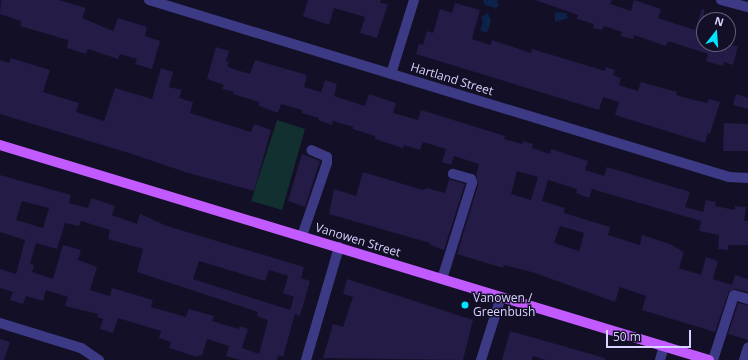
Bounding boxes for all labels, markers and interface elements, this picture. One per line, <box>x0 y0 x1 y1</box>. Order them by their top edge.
north arrow <box>696 12 736 52</box>
text: N <box>713 13 726 29</box>
street label: Hartland Street <box>409 60 495 98</box>
street label: Vanowen Street <box>314 220 402 260</box>
place label: Vanowen / Greenbush <box>473 291 535 319</box>
marker: Vanowen / Greenbush <box>460 300 470 310</box>
scale bar <box>608 322 693 348</box>
text: 50 m <box>613 328 641 345</box>

